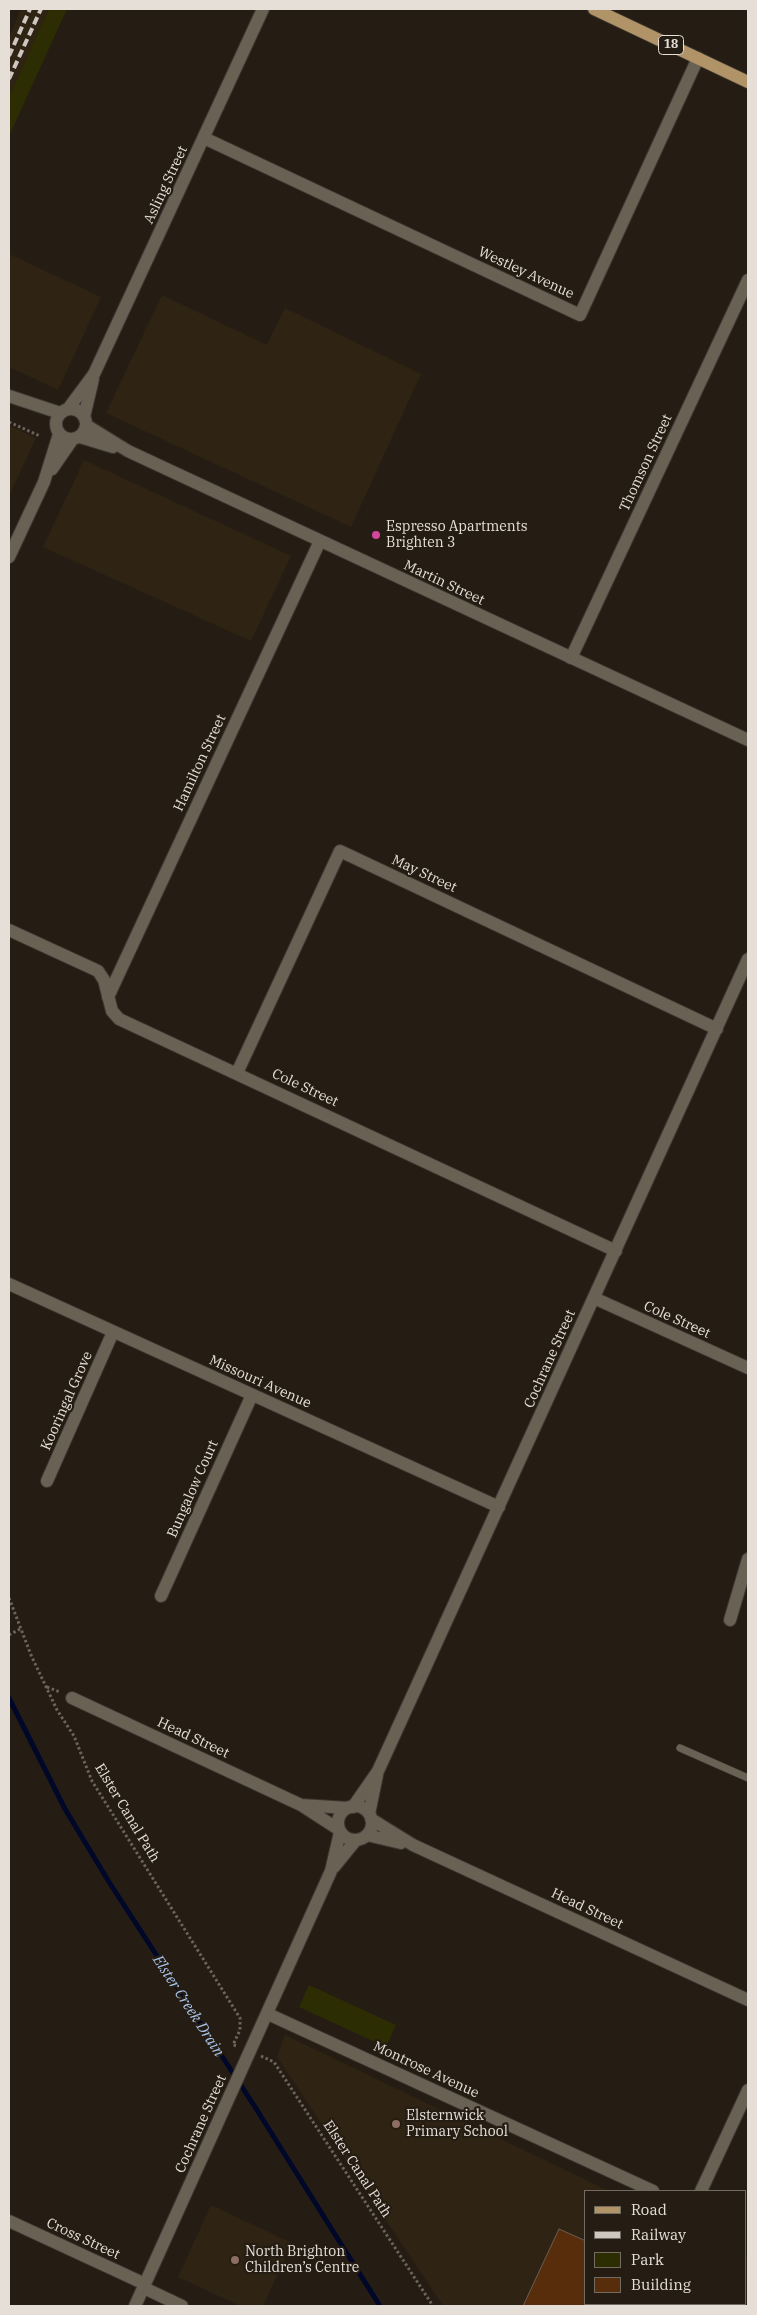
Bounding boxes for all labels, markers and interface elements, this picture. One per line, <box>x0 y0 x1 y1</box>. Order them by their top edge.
road number: 18 <box>658 36 684 54</box>
street label: Asling Street <box>141 143 191 227</box>
street label: Westley Avenue <box>475 243 577 303</box>
street label: Thomson Street <box>616 412 676 514</box>
place label: Espresso Apartments Brighten 3 <box>386 519 527 552</box>
marker: Espresso Apartments Brighten 3 <box>370 529 382 541</box>
street label: Martin Street <box>401 557 487 609</box>
street label: Hamilton Street <box>170 712 230 814</box>
street label: May Street <box>389 852 459 896</box>
street label: Cole Street <box>269 1065 341 1111</box>
street label: Cole Street <box>641 1298 713 1342</box>
street label: Cochrane Street <box>521 1307 579 1411</box>
street label: Kooringal Grove <box>38 1349 96 1453</box>
street label: Missouri Avenue <box>206 1352 314 1412</box>
street label: Bungalow Court <box>164 1438 222 1540</box>
street label: Head Street <box>154 1714 232 1762</box>
street label: Elster Canal Path <box>91 1761 163 1865</box>
street label: Head Street <box>548 1885 626 1933</box>
water label: Elster Creek Drain <box>149 1952 227 2060</box>
street label: Montrose Avenue <box>370 2038 482 2102</box>
street label: Cochrane Street <box>172 2072 230 2176</box>
place label: Elsternwick Primary School <box>406 2108 508 2140</box>
street label: Elster Canal Path <box>319 2117 395 2221</box>
marker: Elsternwick Primary School <box>390 2118 402 2130</box>
legend <box>584 2190 747 2305</box>
text: Road <box>631 2200 667 2219</box>
street label: Cross Street <box>44 2215 122 2263</box>
text: Railway <box>631 2225 686 2244</box>
place label: North Brighton Children’s Centre <box>245 2244 359 2276</box>
text: Park <box>631 2250 664 2269</box>
marker: North Brighton Children’s Centre <box>229 2254 241 2266</box>
text: Building <box>631 2275 691 2294</box>

